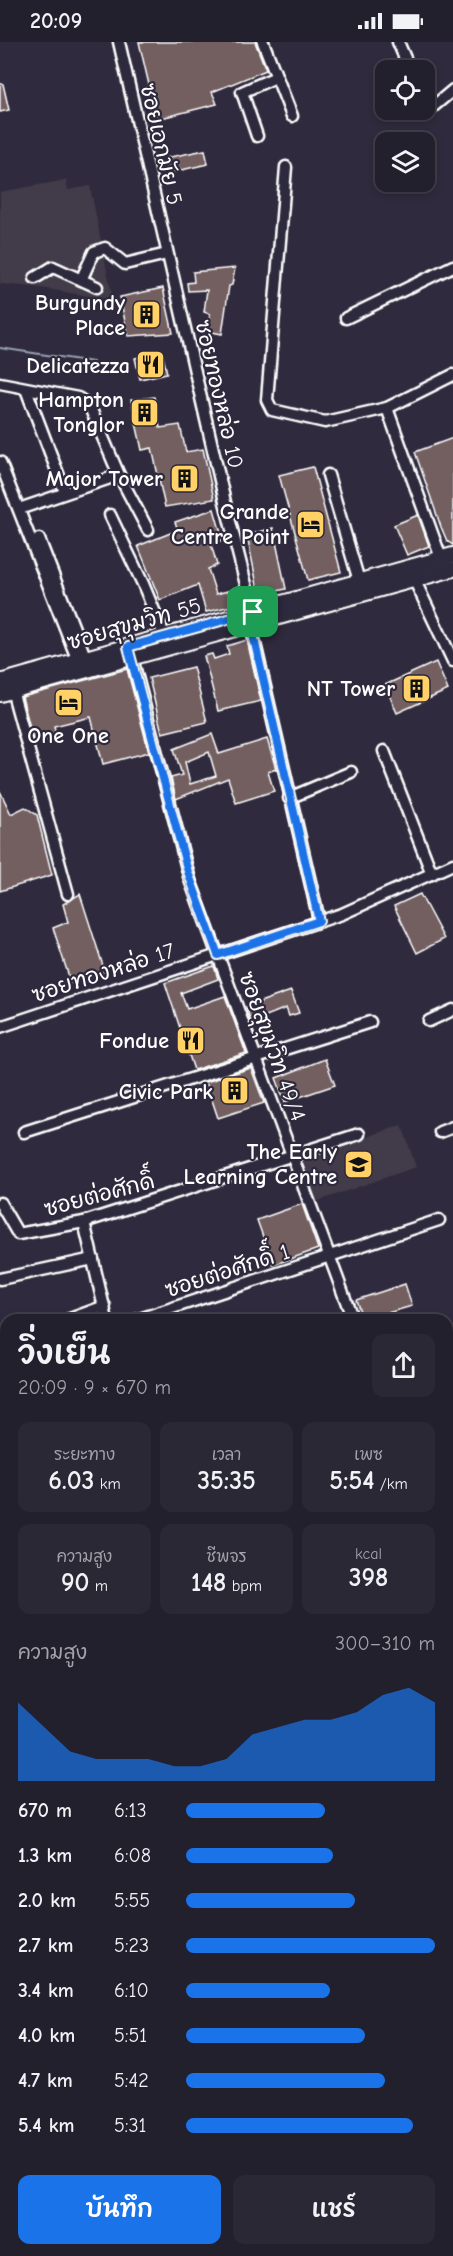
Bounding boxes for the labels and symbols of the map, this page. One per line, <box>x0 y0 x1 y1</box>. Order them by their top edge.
street label: ซอยเอกมัย 5 <box>134 81 188 207</box>
place label: Burgundy Place <box>35 290 126 341</box>
building icon: Burgundy Place <box>130 299 162 331</box>
street label: ซอยทองหล่อ 10 <box>189 317 250 471</box>
restaurant icon: Delicatezza <box>135 349 167 381</box>
place label: Delicatezza <box>26 353 130 379</box>
place label: Hampton Tonglor <box>38 387 124 438</box>
building icon: Hampton Tonglor <box>129 396 161 428</box>
building icon: Major Tower <box>168 462 200 494</box>
place label: Major Tower <box>46 466 163 492</box>
place label: Grande Centre Point <box>171 499 290 550</box>
hotel icon: Grande Centre Point <box>294 508 326 540</box>
pin <box>227 586 278 637</box>
street label: ซอยสุขุมวิท 55 <box>64 591 205 658</box>
building icon: NT Tower <box>400 672 432 704</box>
place label: NT Tower <box>307 676 395 702</box>
hotel icon: One One <box>52 687 84 719</box>
place label: One One <box>27 723 109 749</box>
street label: ซอยทองหล่อ 17 <box>28 936 179 1008</box>
street label: ซอยสุขุมวิท 49/4 <box>230 968 312 1125</box>
restaurant icon: Fondue <box>174 1024 206 1056</box>
place label: Fondue <box>99 1028 169 1054</box>
building icon: Civic Park <box>218 1075 250 1107</box>
place label: Civic Park <box>119 1079 213 1105</box>
place label: The Early Learning Centre <box>184 1139 338 1190</box>
school or university icon: The Early Learning Centre <box>342 1148 374 1180</box>
street label: ซอยต่อศักดิ์ <box>39 1161 157 1222</box>
street label: ซอยต่อศักดิ์ 1 <box>160 1232 293 1303</box>

